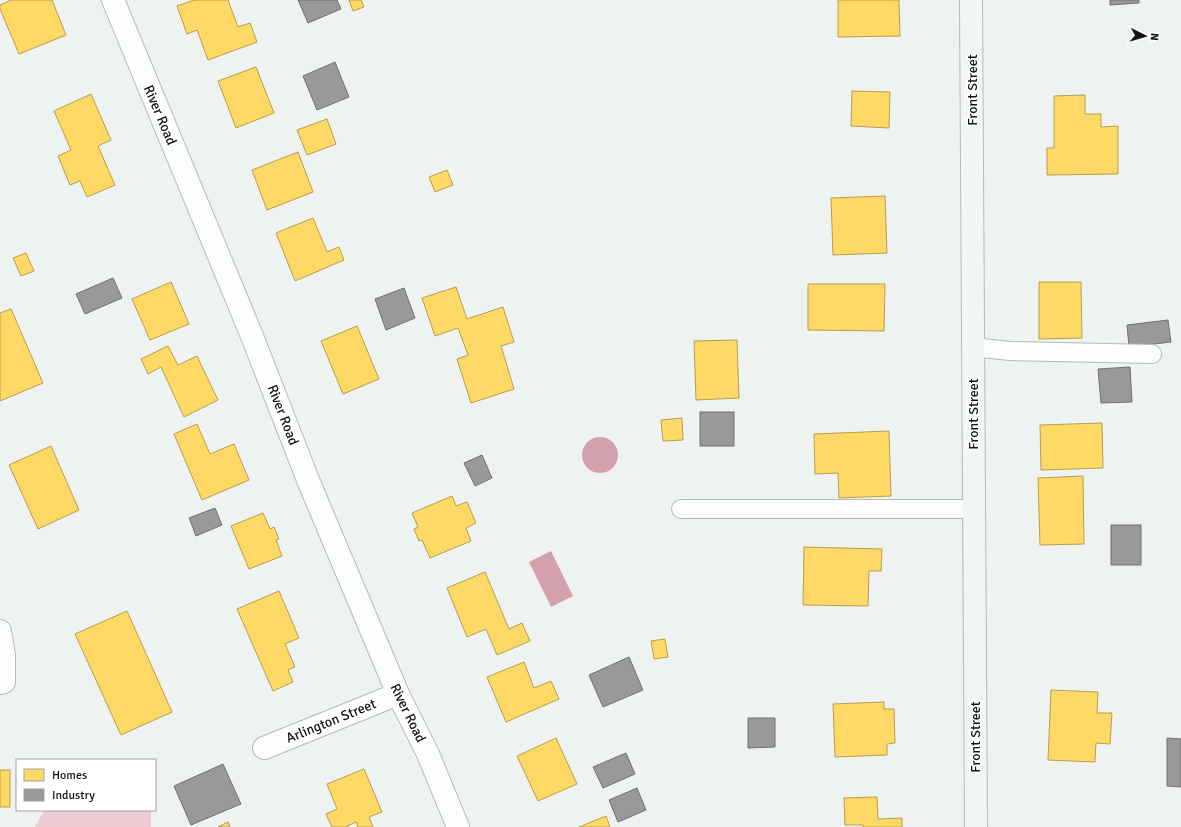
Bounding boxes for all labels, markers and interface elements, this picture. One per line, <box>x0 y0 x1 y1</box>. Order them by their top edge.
north arrow <box>1125 16 1165 56</box>
text: N <box>1148 32 1161 41</box>
street label: Front Street <box>964 54 981 126</box>
street label: River Road <box>140 82 180 148</box>
street label: Front Street <box>965 378 982 450</box>
street label: River Road <box>264 382 302 448</box>
street label: River Road <box>386 681 430 745</box>
street label: Arlington Street <box>283 695 379 747</box>
street label: Front Street <box>967 701 984 773</box>
legend <box>16 759 156 811</box>
text: Homes <box>52 768 87 783</box>
text: Industry <box>52 788 95 803</box>

